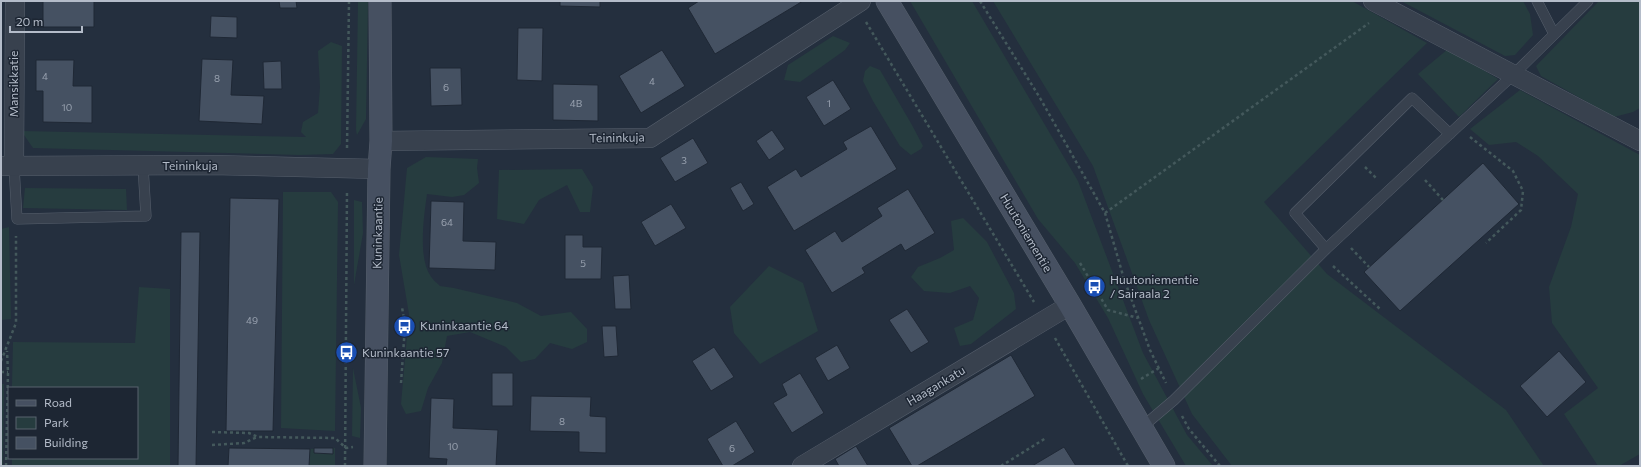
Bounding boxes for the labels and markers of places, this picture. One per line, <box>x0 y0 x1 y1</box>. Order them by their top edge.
place label: Huutoniementie / Sairaala 2 <box>1110 272 1199 300</box>
bus stop icon: Huutoniementie / Sairaala 2 <box>1081 274 1107 300</box>
bus stop icon: Kuninkaantie 64 <box>392 313 418 339</box>
place label: Kuninkaantie 64 <box>420 318 509 332</box>
bus stop icon: Kuninkaantie 57 <box>333 340 359 366</box>
place label: Kuninkaantie 57 <box>362 345 449 359</box>

